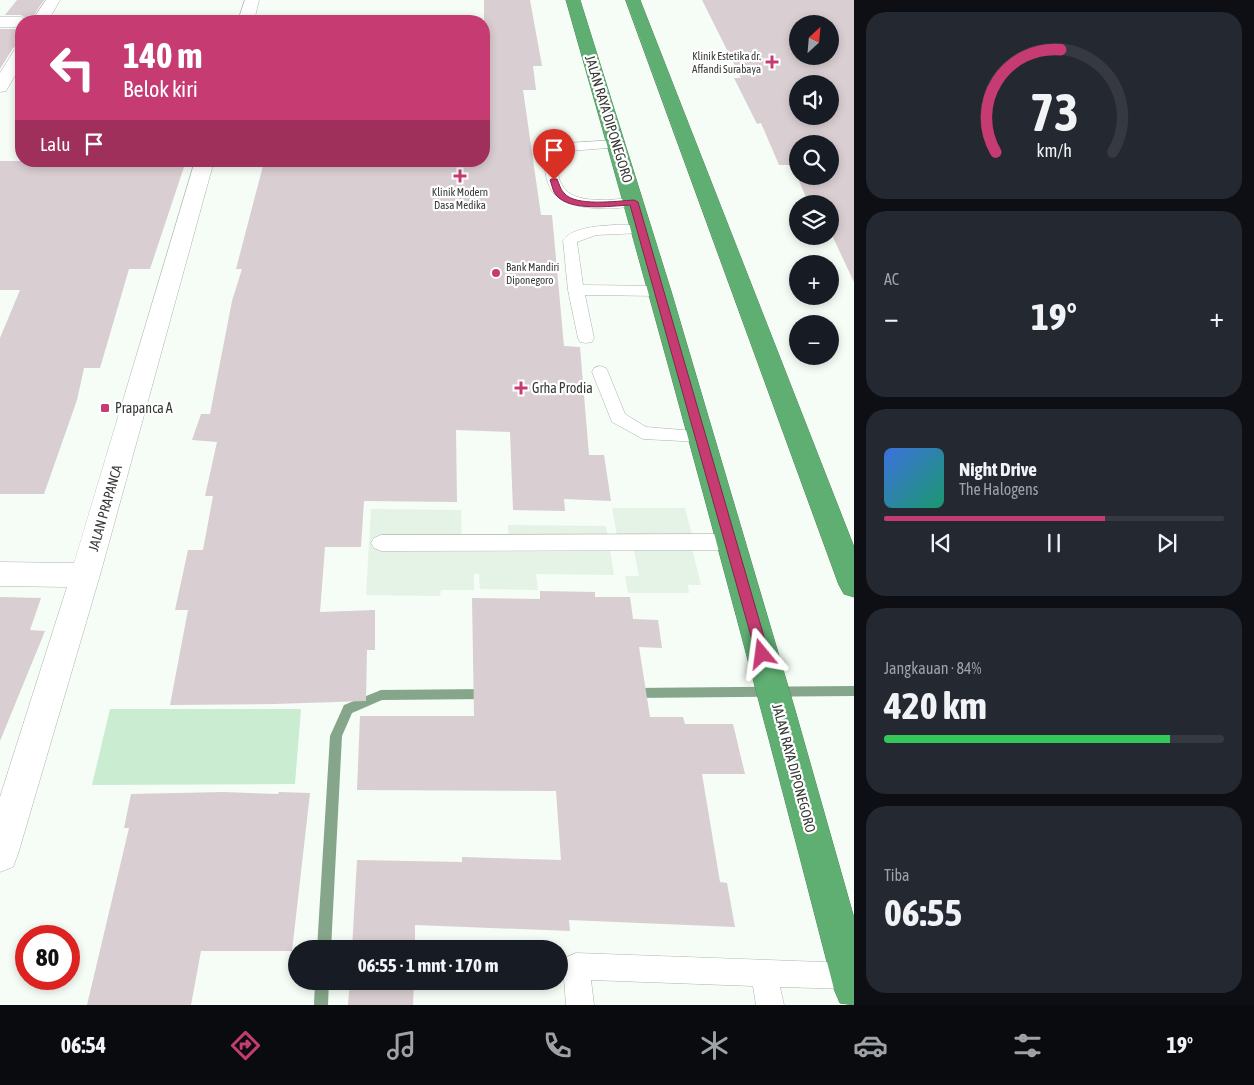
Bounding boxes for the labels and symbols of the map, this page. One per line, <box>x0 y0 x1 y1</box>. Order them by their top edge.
north arrow <box>789 15 839 65</box>
place label: Klinik Estetika dr. Affandi Surabaya <box>692 50 761 75</box>
street label: JALAN RAYA DIPONEGORO <box>582 53 636 185</box>
marker: Klinik Estetika dr. Affandi Surabaya <box>765 55 779 69</box>
pin <box>533 129 575 180</box>
marker: Klinik Modern Dasa Medika <box>453 169 467 183</box>
place label: Klinik Modern Dasa Medika <box>432 186 488 211</box>
place label: Bank Mandiri Diponegoro <box>506 261 559 286</box>
marker: Bank Mandiri Diponegoro <box>490 267 502 279</box>
place label: Grha Prodia <box>532 380 593 396</box>
marker: Grha Prodia <box>514 381 528 395</box>
place label: Prapanca A <box>115 400 173 416</box>
marker: Prapanca A <box>99 402 111 414</box>
street label: JALAN PRAPANCA <box>85 463 125 553</box>
position arrow <box>735 627 787 679</box>
street label: JALAN RAYA DIPONEGORO <box>769 702 819 834</box>
speed limit sign: 80 <box>15 925 80 990</box>

